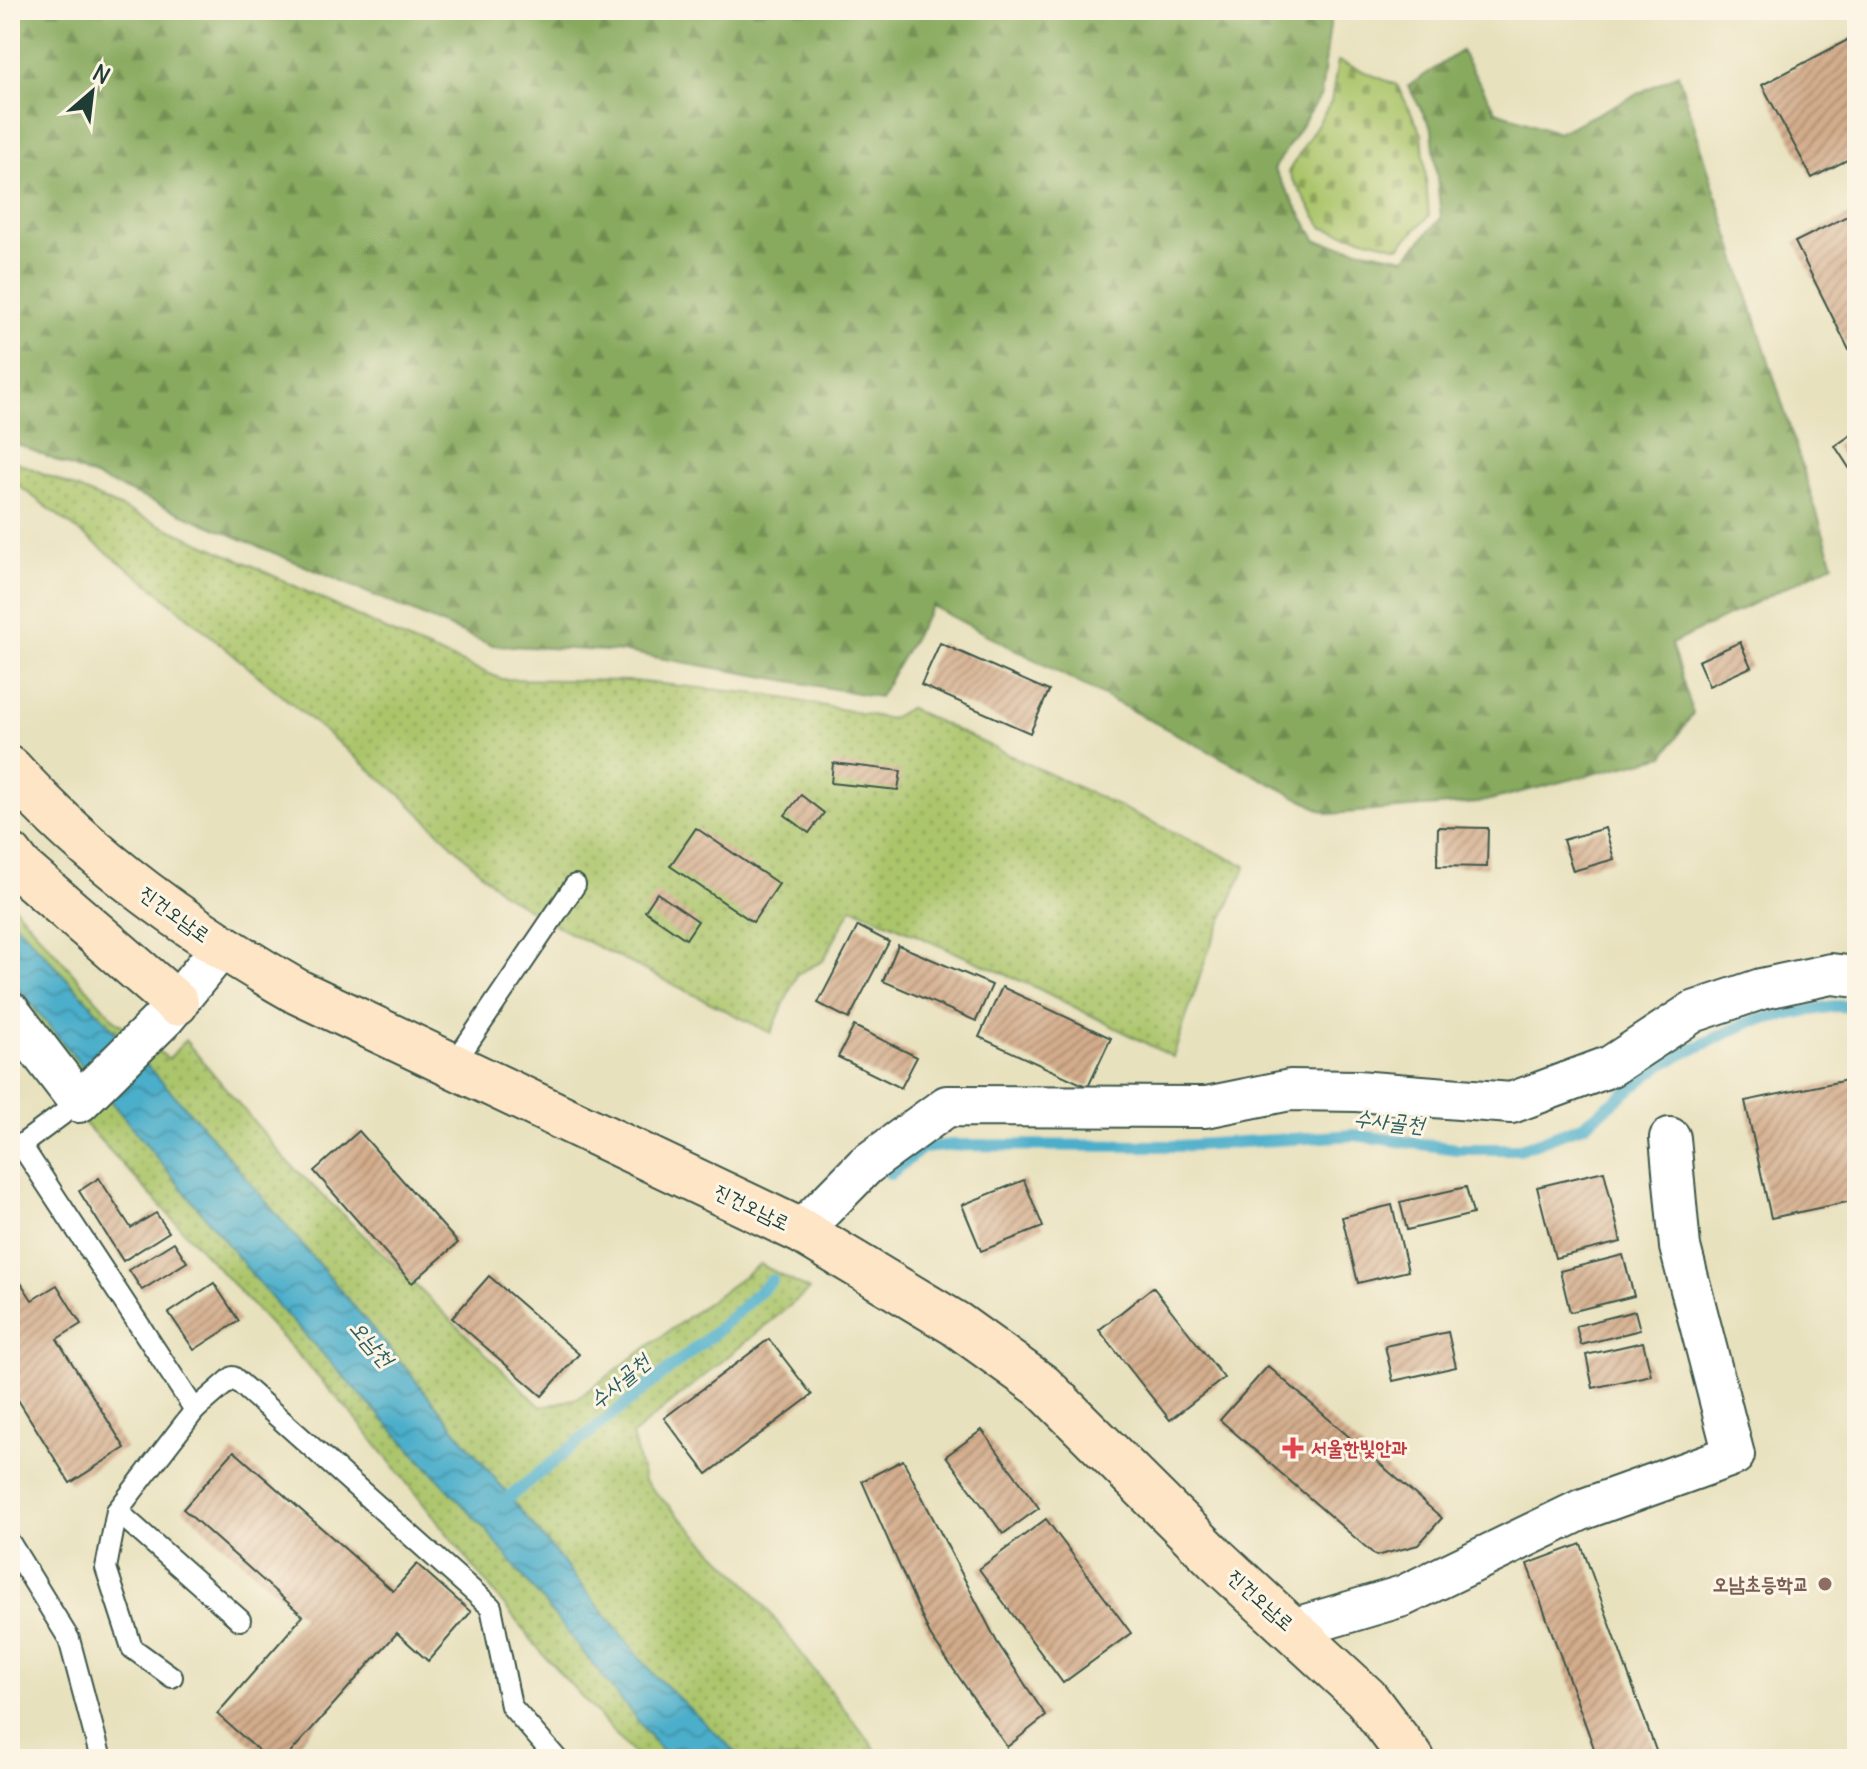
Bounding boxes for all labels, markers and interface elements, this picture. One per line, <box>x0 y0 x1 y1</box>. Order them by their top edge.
north arrow <box>52 52 132 132</box>
text: N <box>88 58 115 90</box>
street label: 진건오남로 <box>135 880 215 947</box>
water label: 수사골천 <box>1352 1103 1428 1139</box>
street label: 진건오남로 <box>711 1178 794 1235</box>
water label: 오남천 <box>344 1314 401 1374</box>
water label: 수사골천 <box>583 1346 657 1414</box>
place label: 서울한빛안과 <box>1311 1435 1408 1460</box>
marker: 서울한빛안과 <box>1282 1437 1304 1459</box>
street label: 진건오남로 <box>1223 1563 1300 1636</box>
place label: 오남초등학교 <box>1712 1571 1809 1596</box>
marker: 오남초등학교 <box>1816 1575 1834 1593</box>

